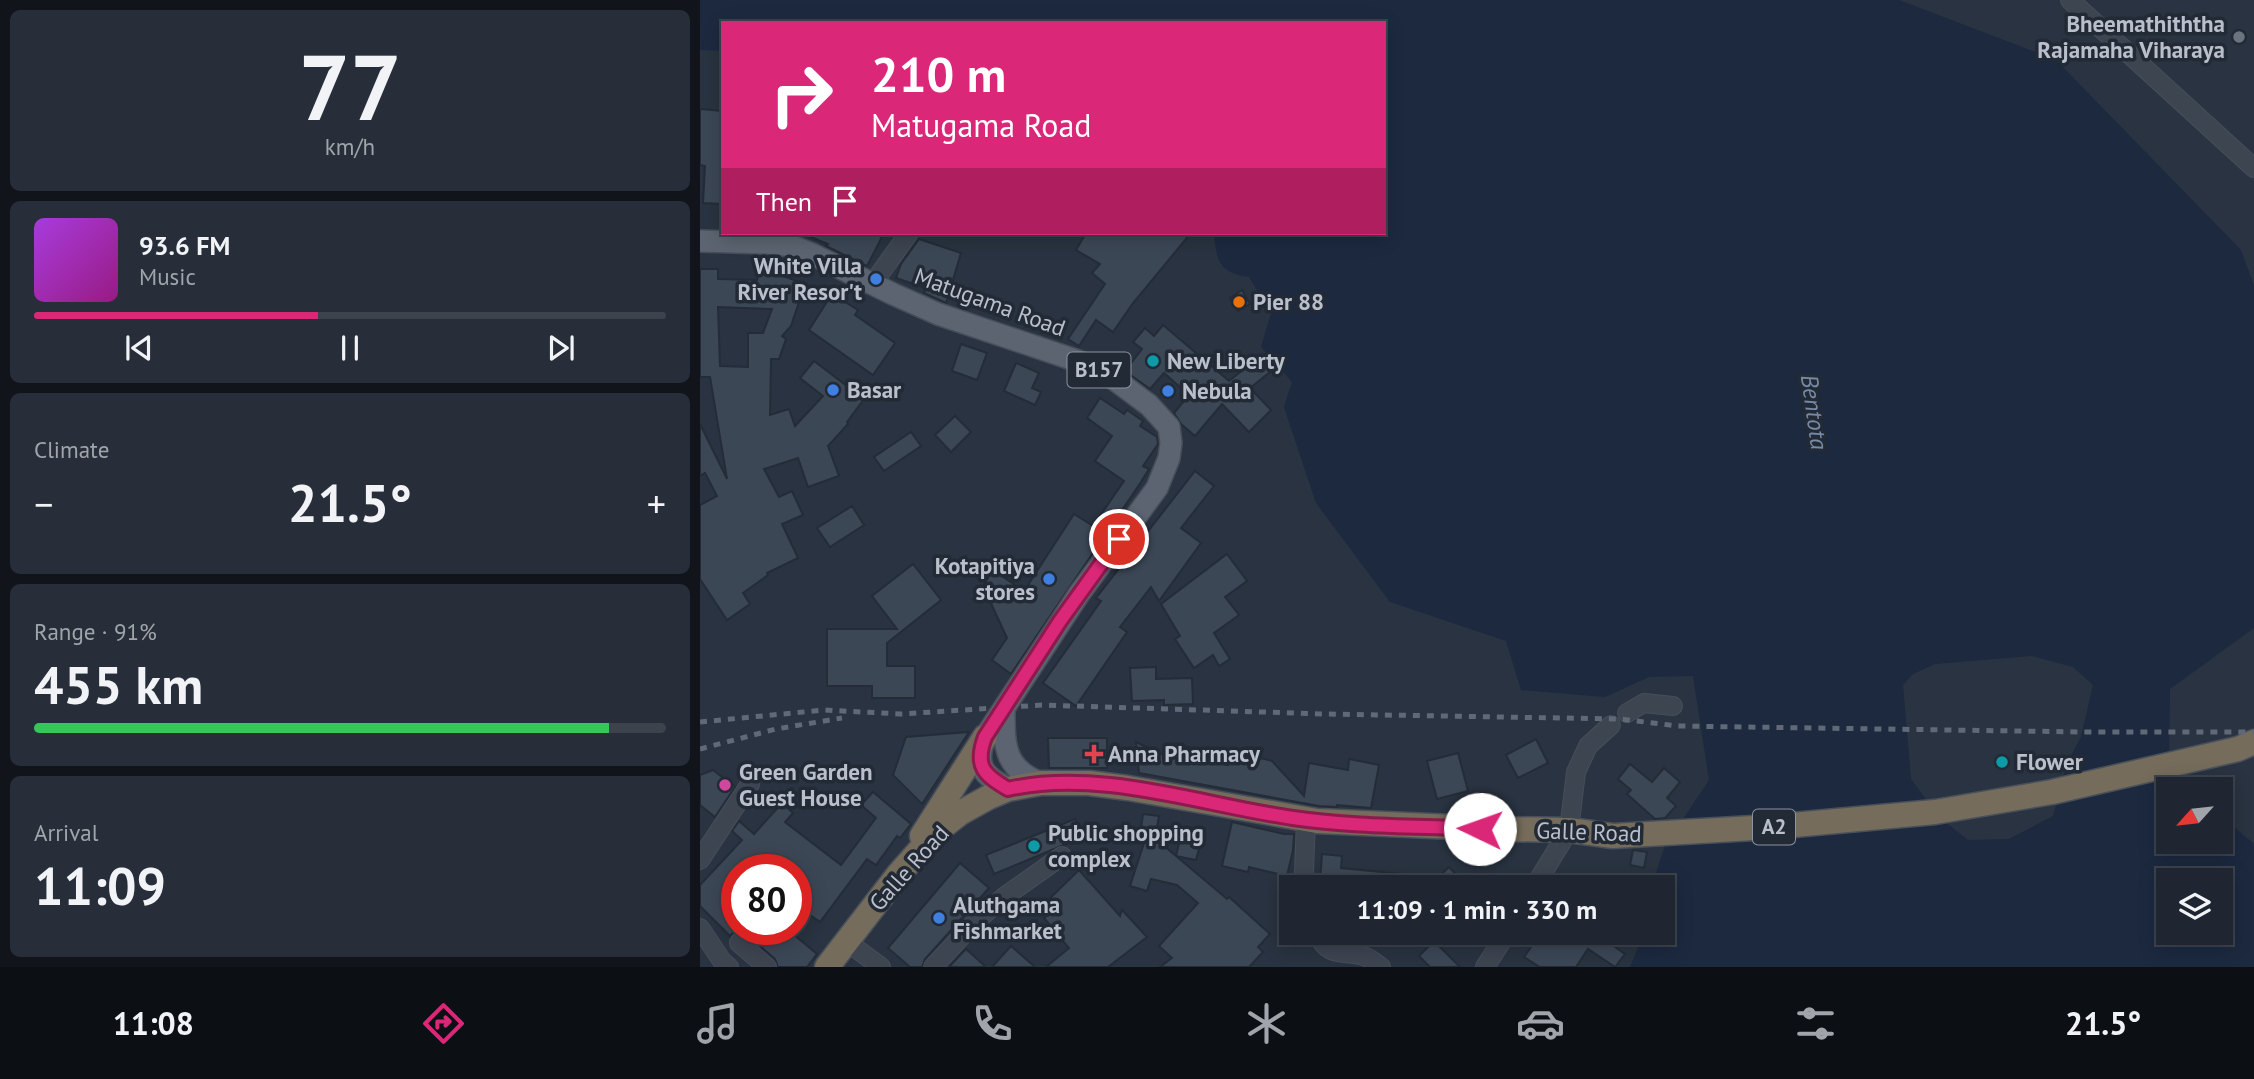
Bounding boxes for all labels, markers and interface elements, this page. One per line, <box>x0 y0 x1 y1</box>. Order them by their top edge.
place label: Bheemathiththa Rajamaha Viharaya <box>2037 9 2225 64</box>
text: 77 <box>298 27 402 145</box>
marker: Bheemathiththa Rajamaha Viharaya <box>2231 29 2247 45</box>
text: 210 m <box>871 42 1006 106</box>
icon: right <box>756 49 847 140</box>
text: Matugama Road <box>871 104 1091 146</box>
text: km/h <box>325 132 375 161</box>
icon: arrive <box>826 182 864 220</box>
text: Then <box>756 185 812 218</box>
text: 93.6 FM <box>139 229 230 262</box>
place label: White Villa River Resor't <box>737 251 862 306</box>
street label: Matugama Road <box>911 261 1070 342</box>
text: Music <box>139 262 196 291</box>
marker: White Villa River Resor't <box>868 271 884 287</box>
place label: Pier 88 <box>1253 287 1324 316</box>
marker: Pier 88 <box>1231 294 1247 310</box>
icon: previous <box>120 329 158 367</box>
icon: pause <box>331 329 369 367</box>
icon: next <box>542 329 580 367</box>
place label: New Liberty <box>1167 346 1286 375</box>
road number: B157 <box>1068 352 1130 388</box>
marker: New Liberty <box>1145 353 1161 369</box>
water label: Bentota <box>1794 372 1835 452</box>
place label: Basar <box>847 375 902 404</box>
place label: Nebula <box>1182 376 1252 405</box>
marker: Basar <box>825 382 841 398</box>
marker: Nebula <box>1160 383 1176 399</box>
text: Climate <box>34 435 109 464</box>
text: 21.5° <box>288 469 412 536</box>
text: − <box>34 479 53 528</box>
text: + <box>647 479 666 528</box>
pin <box>1089 509 1149 569</box>
icon: arrive <box>1100 520 1138 558</box>
place label: Kotapitiya stores <box>935 551 1035 606</box>
marker: Kotapitiya stores <box>1041 571 1057 587</box>
text: Range · 91% <box>34 617 157 646</box>
text: 455 km <box>34 651 203 718</box>
place label: Anna Pharmacy <box>1108 739 1261 768</box>
marker: Anna Pharmacy <box>1086 746 1102 762</box>
place label: Flower <box>2016 747 2084 776</box>
marker: Flower <box>1994 754 2010 770</box>
place label: Green Garden Guest House <box>739 757 873 812</box>
marker: Green Garden Guest House <box>717 777 733 793</box>
north arrow <box>2156 777 2233 854</box>
map controls <box>2156 777 2233 945</box>
position arrow <box>1443 792 1517 866</box>
road number: A2 <box>1753 810 1795 844</box>
street label: Galle Road <box>1536 815 1642 848</box>
text: Arrival <box>34 818 98 847</box>
place label: Public shopping complex <box>1048 818 1204 873</box>
street label: Galle Road <box>863 819 955 917</box>
marker: Public shopping complex <box>1026 838 1042 854</box>
text: 11:09 <box>34 852 166 919</box>
speed limit sign: 80 <box>721 854 812 945</box>
button: layers <box>2156 868 2233 945</box>
place label: Aluthgama Fishmarket <box>953 890 1062 945</box>
text: 11:09 · 1 min · 330 m <box>1357 893 1597 926</box>
marker: Aluthgama Fishmarket <box>931 910 947 926</box>
icon: directions <box>419 999 468 1048</box>
icon: music <box>693 999 742 1048</box>
icon: phone <box>968 999 1017 1048</box>
icon: climate <box>1242 999 1291 1048</box>
icon: car <box>1516 999 1565 1048</box>
icon: filters <box>1791 999 1840 1048</box>
text: 11:08 <box>113 1002 194 1044</box>
text: 21.5° <box>2065 1002 2141 1044</box>

